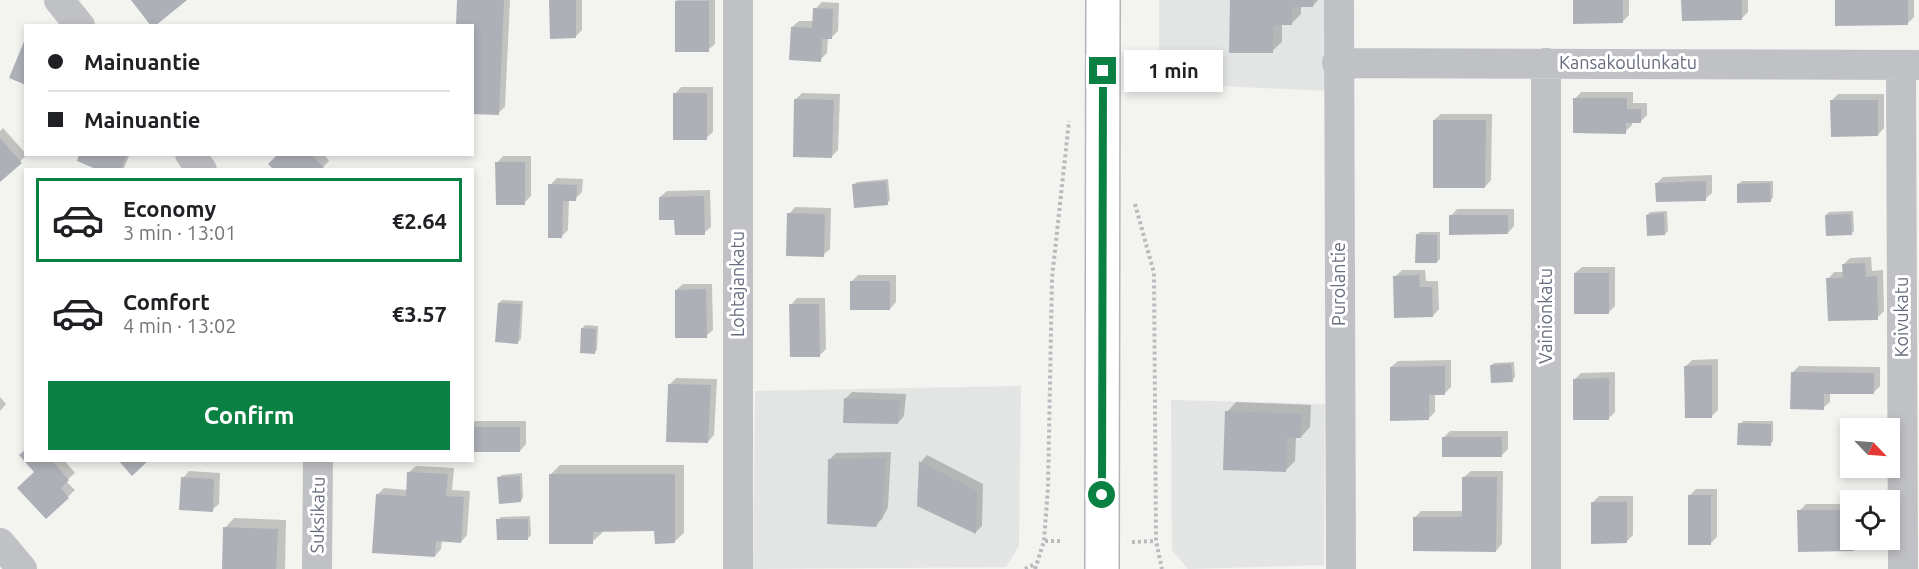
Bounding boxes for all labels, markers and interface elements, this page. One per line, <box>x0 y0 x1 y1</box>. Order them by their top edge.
text: Mainuantie <box>84 49 200 74</box>
callout: 1 min <box>1124 50 1223 92</box>
street label: Kansakoulunkatu <box>1559 52 1697 72</box>
route end <box>1089 57 1116 84</box>
text: 1 min <box>1148 59 1199 82</box>
text: Mainuantie <box>84 107 200 132</box>
icon: car <box>51 193 105 247</box>
text: Economy <box>123 196 216 221</box>
text: €2.64 <box>392 208 447 233</box>
text: 3 min · 13:01 <box>123 221 237 244</box>
street label: Lohtajankatu <box>727 231 747 337</box>
street label: Purolantie <box>1328 242 1348 326</box>
street label: Vainionkatu <box>1535 268 1555 364</box>
street label: Koivukatu <box>1891 277 1911 357</box>
icon: car <box>51 286 105 340</box>
text: Comfort <box>123 289 210 314</box>
text: €3.57 <box>392 301 447 326</box>
text: 4 min · 13:02 <box>123 314 237 337</box>
button: Confirm <box>48 381 450 450</box>
north arrow <box>1840 418 1900 478</box>
map controls <box>1840 418 1900 550</box>
street label: Suksikatu <box>306 476 328 553</box>
route start <box>1088 481 1115 508</box>
button: locate <box>1840 490 1900 550</box>

